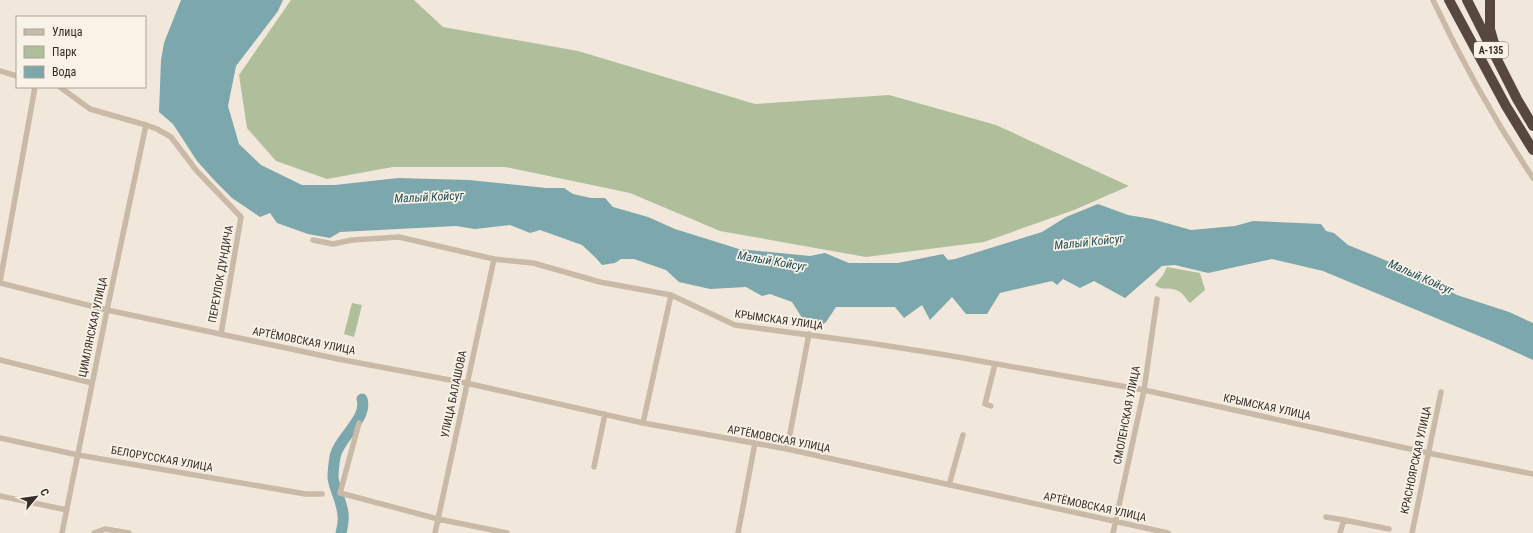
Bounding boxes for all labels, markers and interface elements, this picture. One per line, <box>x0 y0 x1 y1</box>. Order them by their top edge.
legend <box>16 16 146 88</box>
text: Улица <box>52 25 83 39</box>
road number: А-135 <box>1474 42 1508 58</box>
text: Парк <box>52 45 77 59</box>
text: Вода <box>52 65 77 79</box>
water label: Малый Койсуг <box>394 188 465 206</box>
street label: ПЕРЕУЛОК ДУНДИЧА <box>206 224 236 324</box>
water label: Малый Койсуг <box>1054 231 1125 253</box>
water label: Малый Койсуг <box>736 248 808 274</box>
water label: Малый Койсуг <box>1386 256 1456 298</box>
street label: ЦИМЛЯНСКАЯ УЛИЦА <box>76 275 110 378</box>
street label: КРЫМСКАЯ УЛИЦА <box>734 307 825 333</box>
street label: АРТЁМОВСКАЯ УЛИЦА <box>251 325 357 358</box>
street label: УЛИЦА БАЛАШОВА <box>438 349 470 439</box>
street label: СМОЛЕНСКАЯ УЛИЦА <box>1111 364 1143 465</box>
street label: КРЫМСКАЯ УЛИЦА <box>1222 391 1313 423</box>
street label: КРАСНОЯРСКАЯ УЛИЦА <box>1398 404 1434 515</box>
street label: АРТЁМОВСКАЯ УЛИЦА <box>726 423 832 456</box>
street label: БЕЛОРУССКАЯ УЛИЦА <box>110 444 215 474</box>
north arrow <box>16 477 56 517</box>
text: С <box>37 486 52 498</box>
street label: АРТЁМОВСКАЯ УЛИЦА <box>1042 490 1148 524</box>

